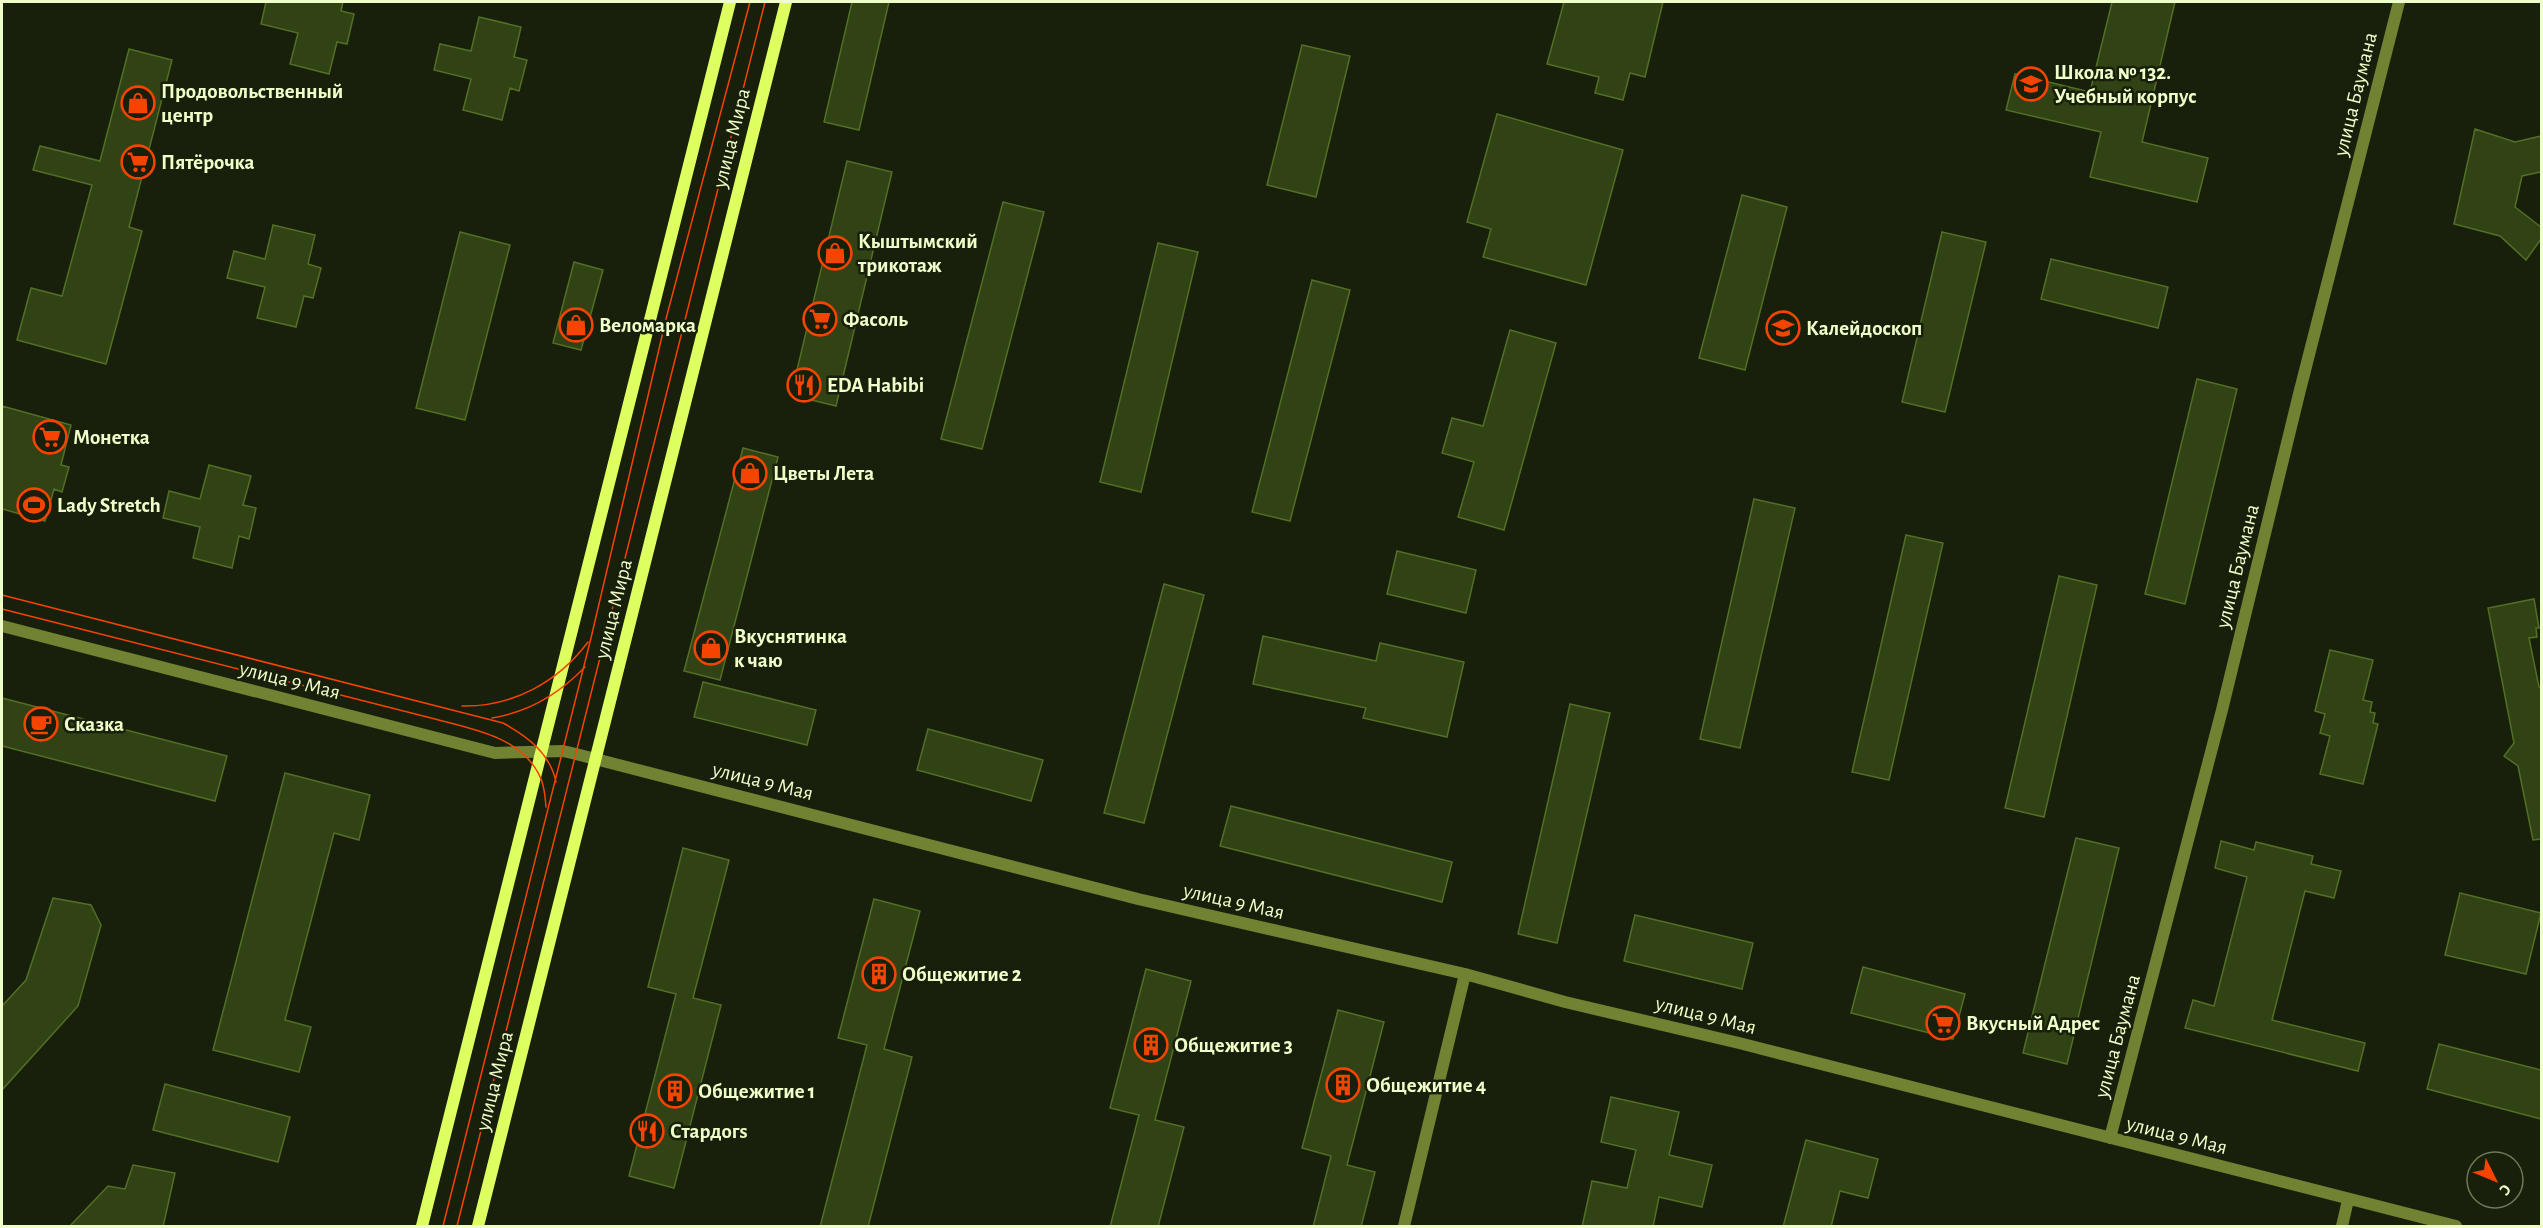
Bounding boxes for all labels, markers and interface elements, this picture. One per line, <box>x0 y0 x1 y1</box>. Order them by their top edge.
street label: улица Баумана <box>2330 30 2381 159</box>
place label: Школа № 132. Учебный корпус <box>2054 62 2197 107</box>
school or university icon: Школа № 132. Учебный корпус <box>2013 66 2049 102</box>
place label: Продовольственный центр <box>161 81 343 126</box>
shop icon: Продовольственный центр <box>120 85 156 121</box>
street label: улица Мира <box>709 86 754 191</box>
supermarket icon: Пятёрочка <box>120 144 156 180</box>
place label: Пятёрочка <box>161 152 255 173</box>
place label: Кыштымский трикотаж <box>857 231 978 276</box>
shop icon: Кыштымский трикотаж <box>817 235 853 271</box>
supermarket icon: Фасоль <box>802 301 838 337</box>
shop icon: Веломарка <box>558 307 594 343</box>
place label: Фасоль <box>843 309 908 330</box>
school or university icon: Калейдоскоп <box>1765 310 1801 346</box>
place label: Веломарка <box>599 315 696 336</box>
place label: Калейдоскоп <box>1806 318 1922 339</box>
restaurant icon: EDA Habibi <box>786 367 822 403</box>
place label: EDA Habibi <box>827 375 924 396</box>
supermarket icon: Монетка <box>32 419 68 455</box>
place label: Монетка <box>73 427 150 448</box>
shop icon: Цветы Лета <box>732 455 768 491</box>
place label: Цветы Лета <box>773 463 874 484</box>
sports icon: Lady Stretch <box>16 487 52 523</box>
place label: Lady Stretch <box>57 495 161 516</box>
street label: улица Баумана <box>2212 502 2263 631</box>
street label: улица Мира <box>591 557 636 662</box>
place label: Вкуснятинка к чаю <box>734 626 847 671</box>
shop icon: Вкуснятинка к чаю <box>693 630 729 666</box>
street label: улица 9 Мая <box>236 658 342 703</box>
cafe icon: Сказка <box>23 706 59 742</box>
place label: Сказка <box>64 714 124 735</box>
street label: улица 9 Мая <box>709 759 815 804</box>
street label: улица 9 Мая <box>1180 879 1286 923</box>
building icon: Общежитие 2 <box>861 956 897 992</box>
place label: Общежитие 2 <box>902 964 1022 985</box>
street label: улица Баумана <box>2091 972 2144 1101</box>
street label: улица 9 Мая <box>1652 993 1758 1038</box>
supermarket icon: Вкусный Адрес <box>1925 1005 1961 1041</box>
place label: Вкусный Адрес <box>1966 1013 2100 1034</box>
building icon: Общежитие 3 <box>1133 1027 1169 1063</box>
street label: улица Мира <box>472 1029 517 1134</box>
place label: Общежитие 3 <box>1174 1035 1293 1056</box>
building icon: Общежитие 4 <box>1325 1067 1361 1103</box>
building icon: Общежитие 1 <box>657 1073 693 1109</box>
place label: Общежитие 4 <box>1366 1075 1486 1096</box>
place label: Общежитие 1 <box>698 1081 815 1102</box>
restaurant icon: Стардогs <box>629 1113 665 1149</box>
street label: улица 9 Мая <box>2123 1113 2229 1158</box>
place label: Стардогs <box>670 1121 748 1142</box>
north arrow <box>2465 1150 2525 1210</box>
text: С <box>2496 1181 2514 1198</box>

